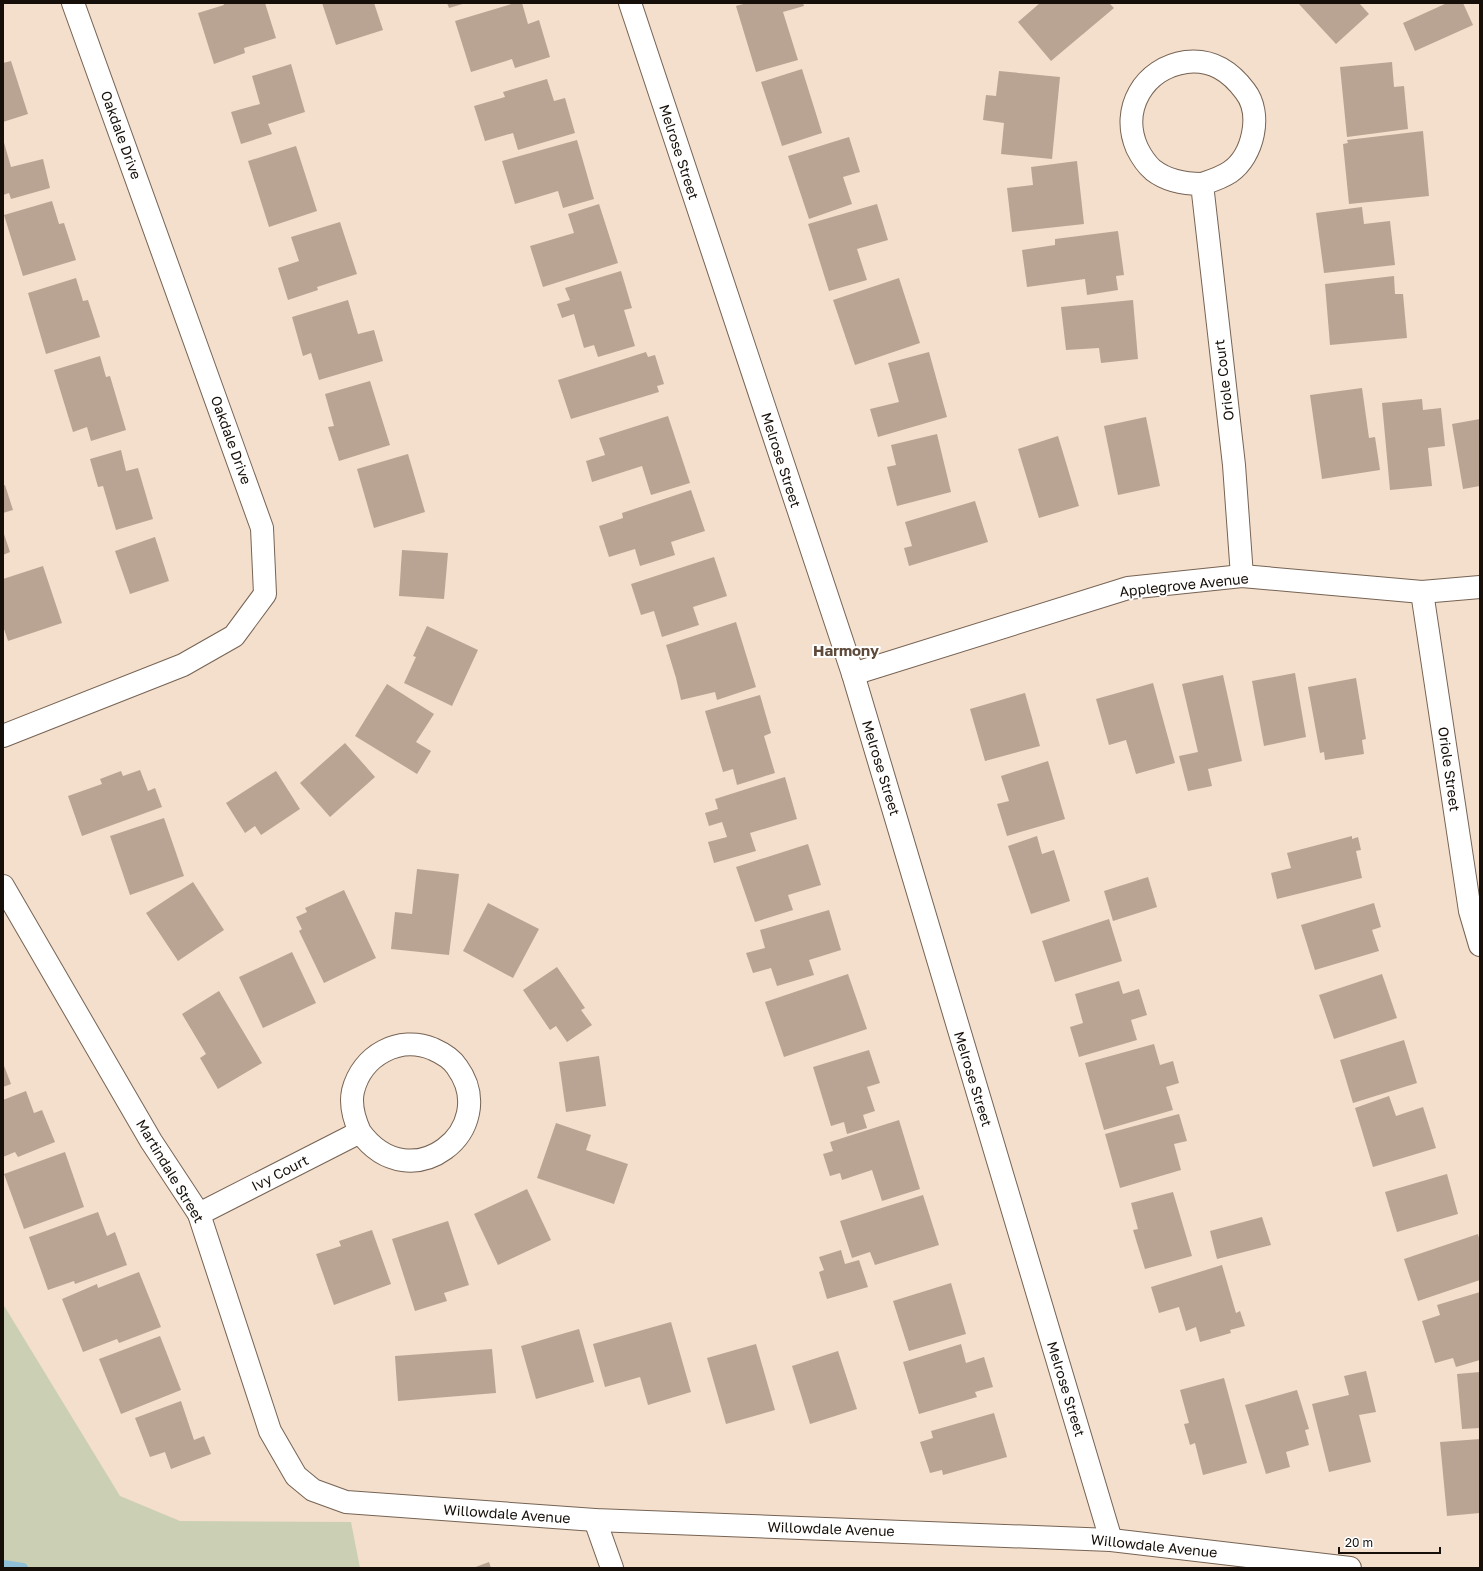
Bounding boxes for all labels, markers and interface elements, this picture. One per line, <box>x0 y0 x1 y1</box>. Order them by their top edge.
street label: Oakdale Drive <box>98 88 145 181</box>
street label: Melrose Street <box>656 102 703 201</box>
street label: Oriole Court <box>1210 338 1237 422</box>
street label: Oakdale Drive <box>208 393 255 486</box>
street label: Melrose Street <box>758 410 805 509</box>
street label: Applegrove Avenue <box>1119 569 1249 600</box>
district label: Harmony <box>813 641 879 659</box>
street label: Melrose Street <box>859 718 904 818</box>
street label: Oriole Street <box>1435 725 1464 812</box>
street label: Melrose Street <box>951 1029 996 1129</box>
street label: Martindale Street <box>133 1116 208 1226</box>
street label: Ivy Court <box>248 1151 311 1194</box>
street label: Melrose Street <box>1044 1339 1089 1439</box>
street label: Willowdale Avenue <box>443 1501 571 1526</box>
street label: Willowdale Avenue <box>767 1518 895 1539</box>
scale bar <box>1339 1529 1440 1555</box>
street label: Willowdale Avenue <box>1090 1530 1218 1561</box>
text: 20 m <box>1345 1535 1373 1550</box>

